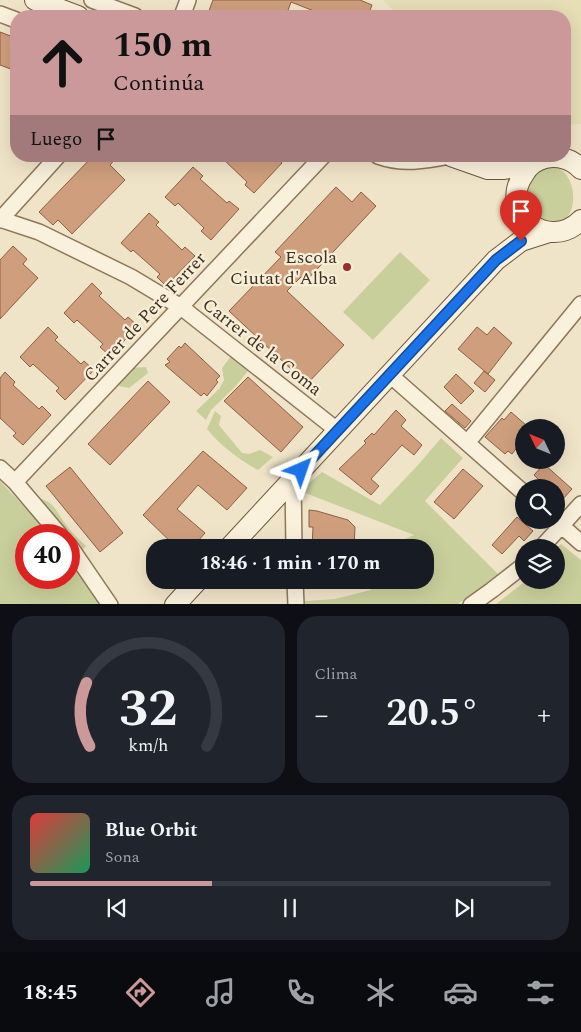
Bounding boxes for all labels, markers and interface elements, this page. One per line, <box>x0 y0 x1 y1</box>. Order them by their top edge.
text: 150 m <box>113 19 212 72</box>
icon: ahead <box>30 30 95 95</box>
text: Continúa <box>113 67 204 100</box>
text: Luego <box>30 125 82 154</box>
icon: arrive <box>92 125 120 153</box>
pin <box>500 190 542 241</box>
icon: arrive <box>507 197 535 225</box>
place label: Escola Ciutat d'Alba <box>230 244 337 292</box>
street label: Carrer de Pere Ferrer <box>77 246 213 388</box>
marker: Escola Ciutat d'Alba <box>341 261 353 273</box>
street label: Carrer de la Coma <box>196 292 328 403</box>
north arrow <box>515 419 565 469</box>
map controls <box>515 419 565 589</box>
position arrow <box>274 443 326 495</box>
button: search <box>515 479 565 529</box>
speed limit sign: 40 <box>15 524 80 589</box>
button: layers <box>515 539 565 589</box>
text: 18:46 · 1 min · 170 m <box>200 549 380 578</box>
text: Clima <box>315 662 357 686</box>
text: 32 <box>119 670 177 749</box>
text: 20.5° <box>386 685 479 743</box>
text: − <box>315 694 329 737</box>
text: + <box>537 694 551 737</box>
text: km/h <box>128 732 168 759</box>
text: Blue Orbit <box>105 816 198 845</box>
text: Sona <box>105 845 140 869</box>
icon: previous <box>103 894 131 922</box>
icon: pause <box>276 894 304 922</box>
icon: next <box>450 894 478 922</box>
icon: directions <box>123 975 158 1010</box>
icon: music <box>203 975 238 1010</box>
icon: phone <box>283 975 318 1010</box>
icon: climate <box>363 975 398 1010</box>
icon: car <box>443 975 478 1010</box>
icon: filters <box>523 975 558 1010</box>
text: 18:45 <box>23 976 78 1009</box>

